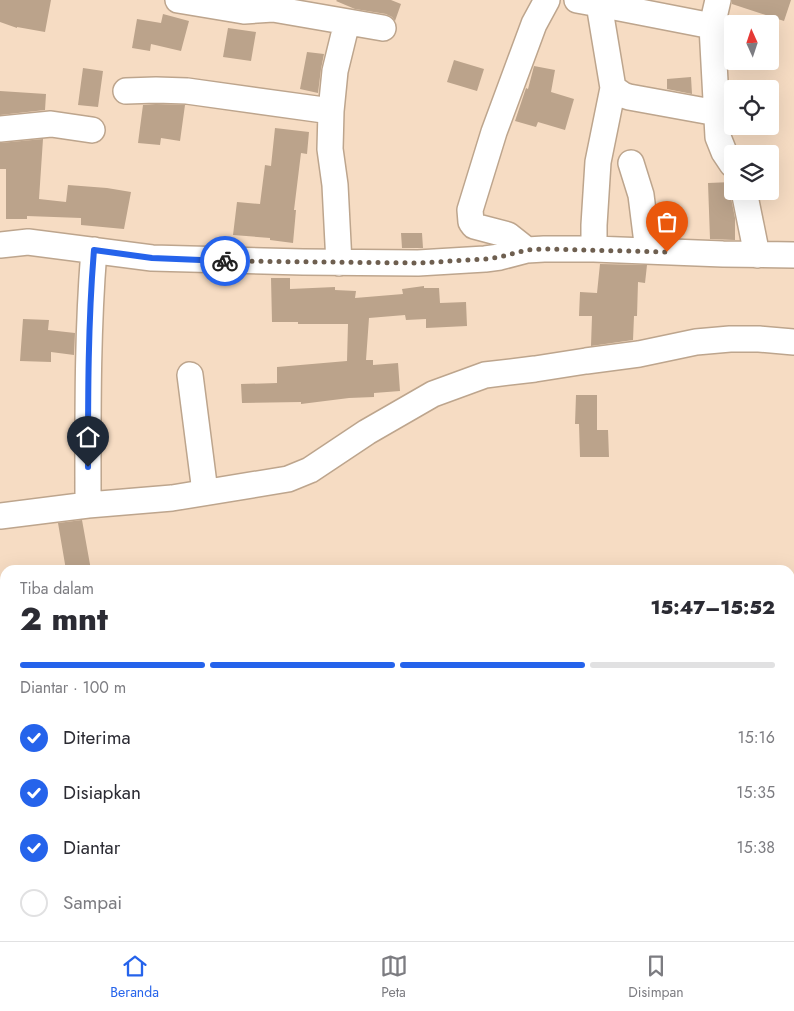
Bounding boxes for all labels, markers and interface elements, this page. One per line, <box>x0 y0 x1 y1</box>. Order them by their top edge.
north arrow <box>724 15 779 70</box>
map controls <box>724 15 779 200</box>
button: locate <box>724 80 779 135</box>
button: layers <box>724 145 779 200</box>
pin <box>646 201 688 252</box>
icon: bag <box>653 208 681 236</box>
courier <box>200 236 250 286</box>
icon: bike <box>211 247 239 275</box>
pin <box>67 416 109 467</box>
icon: home <box>74 423 102 451</box>
text: Tiba dalam <box>20 577 94 600</box>
text: 15:47–15:52 <box>650 594 775 621</box>
text: 2 mnt <box>20 596 108 642</box>
text: Diantar · 100 m <box>20 676 126 699</box>
icon: check <box>20 724 48 752</box>
text: Diterima <box>63 724 131 751</box>
text: 15:16 <box>738 726 775 749</box>
icon: check <box>20 779 48 807</box>
text: Disiapkan <box>63 779 141 806</box>
text: 15:35 <box>736 781 775 804</box>
icon: check <box>20 834 48 862</box>
text: Diantar <box>63 834 120 861</box>
text: 15:38 <box>737 836 775 859</box>
text: Sampai <box>63 889 122 916</box>
tab: Beranda <box>110 952 159 1002</box>
tab: Peta <box>380 952 408 1002</box>
tab: Disimpan <box>628 952 684 1002</box>

